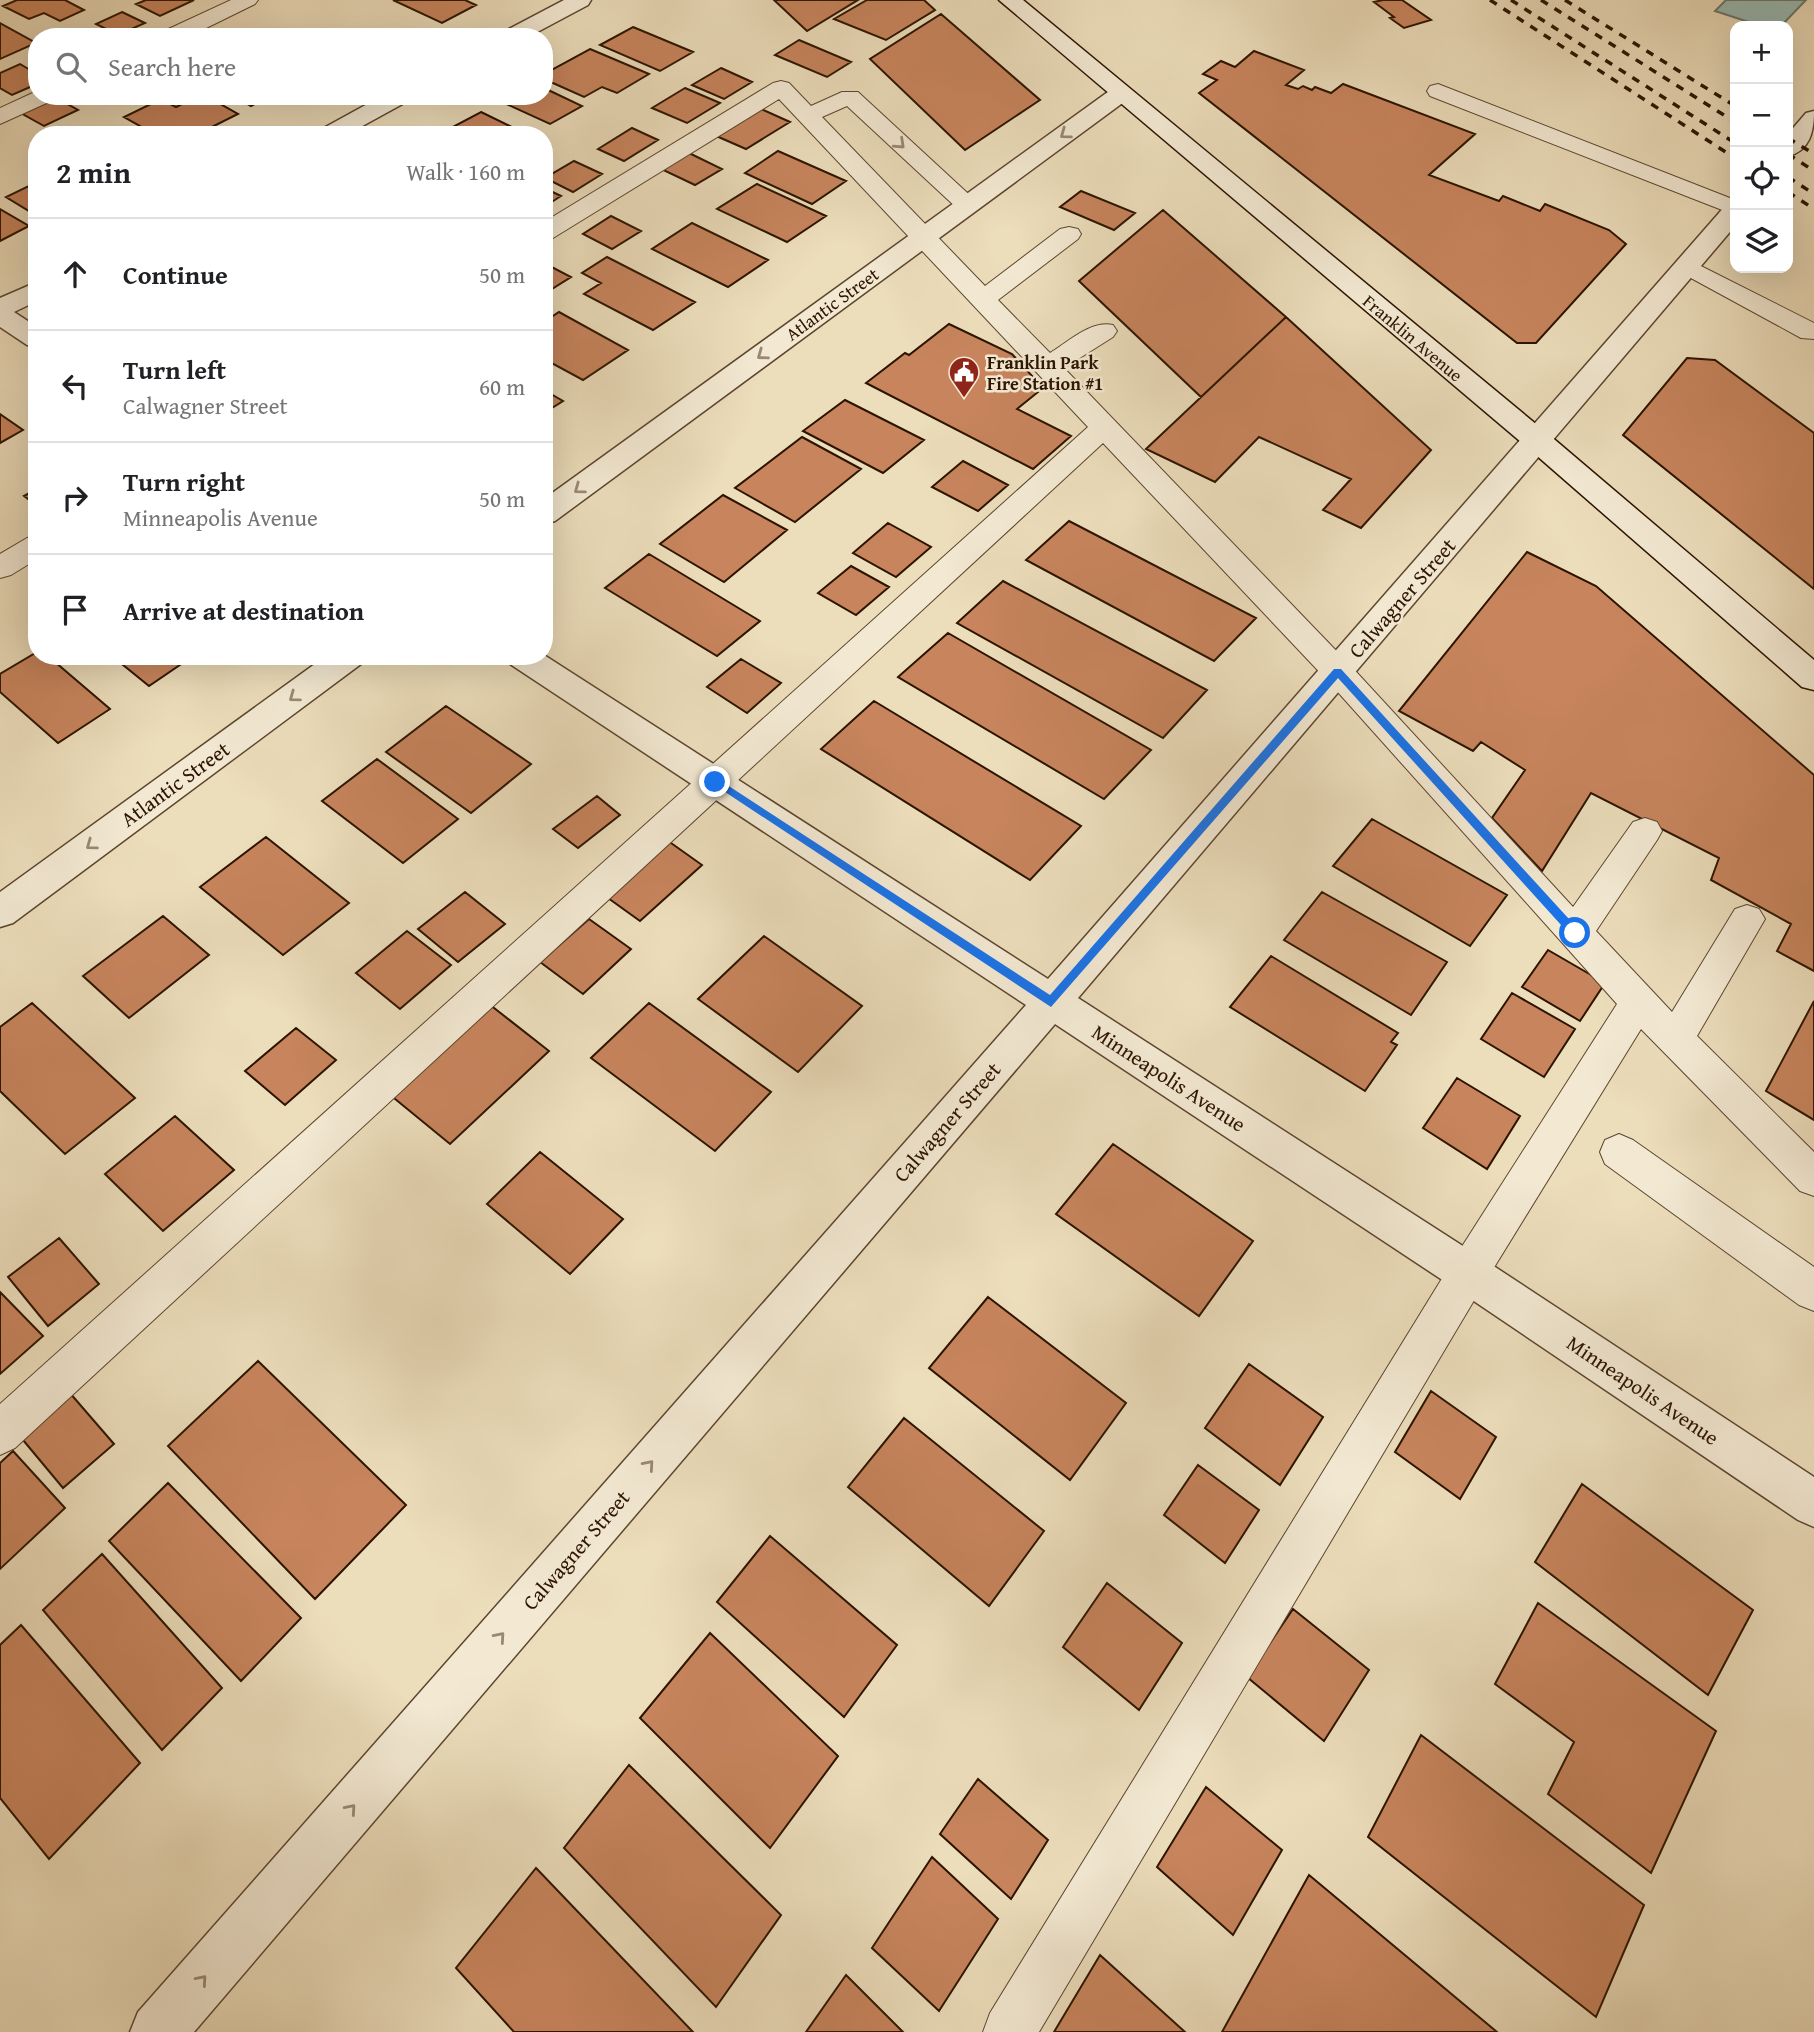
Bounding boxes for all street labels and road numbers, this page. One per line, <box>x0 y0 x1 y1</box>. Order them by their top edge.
street label: Atlantic Street <box>780 260 885 347</box>
street label: Franklin Avenue <box>1357 288 1469 388</box>
street label: Calwagner Street <box>1341 531 1463 665</box>
street label: Atlantic Street <box>114 733 236 834</box>
street label: Minneapolis Avenue <box>1086 1017 1252 1139</box>
street label: Calwagner Street <box>886 1055 1008 1189</box>
street label: Minneapolis Avenue <box>1561 1327 1725 1453</box>
street label: Calwagner Street <box>515 1483 637 1617</box>

